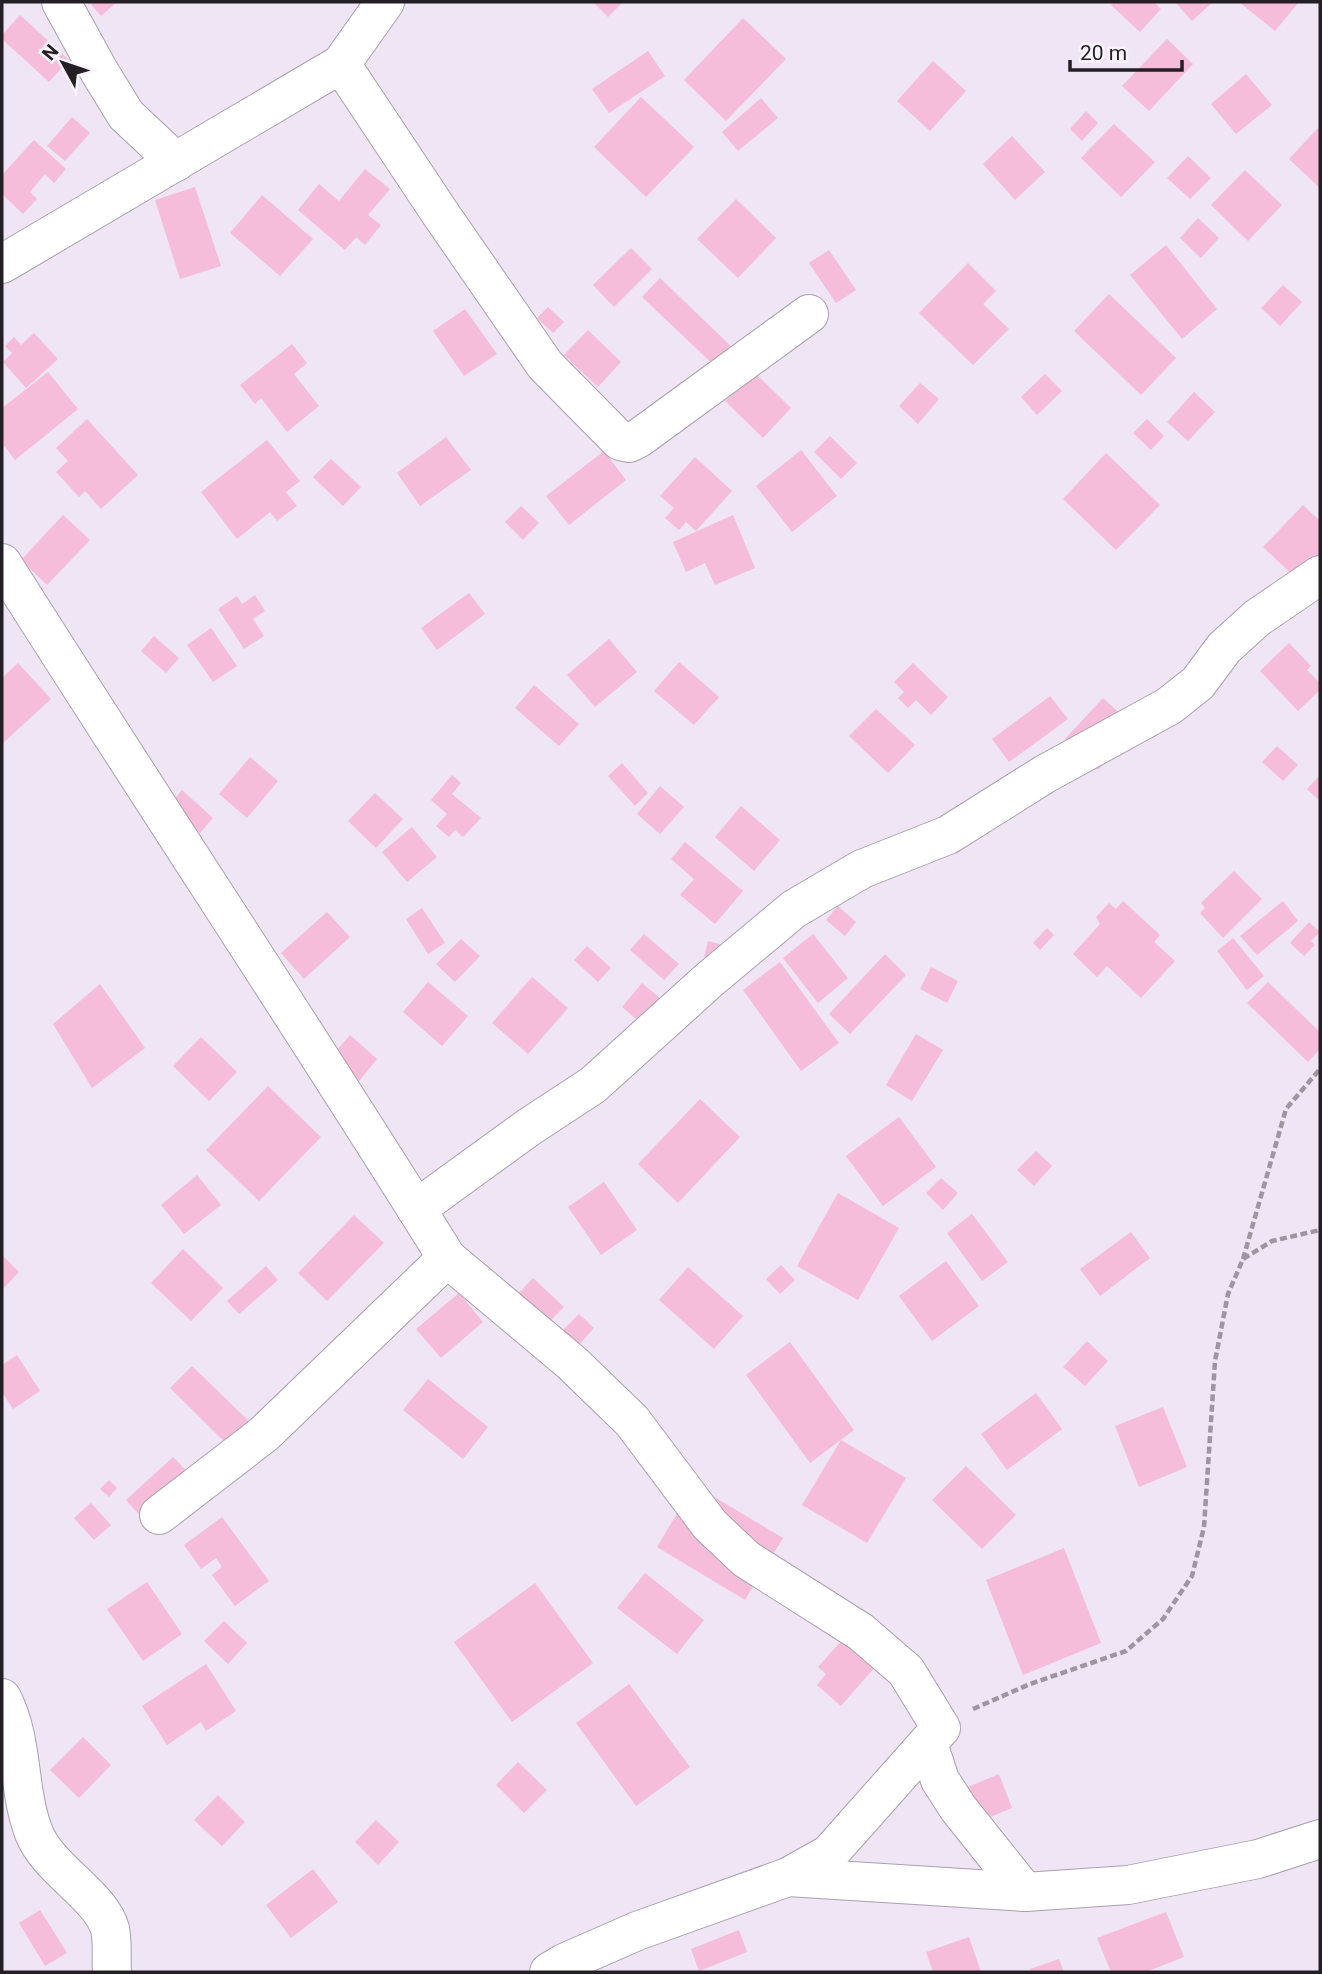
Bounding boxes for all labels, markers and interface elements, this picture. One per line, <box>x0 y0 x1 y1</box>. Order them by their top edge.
north arrow <box>28 28 98 98</box>
scale bar <box>1070 28 1182 72</box>
text: N <box>37 40 63 65</box>
text: 20 m <box>1080 41 1127 65</box>

